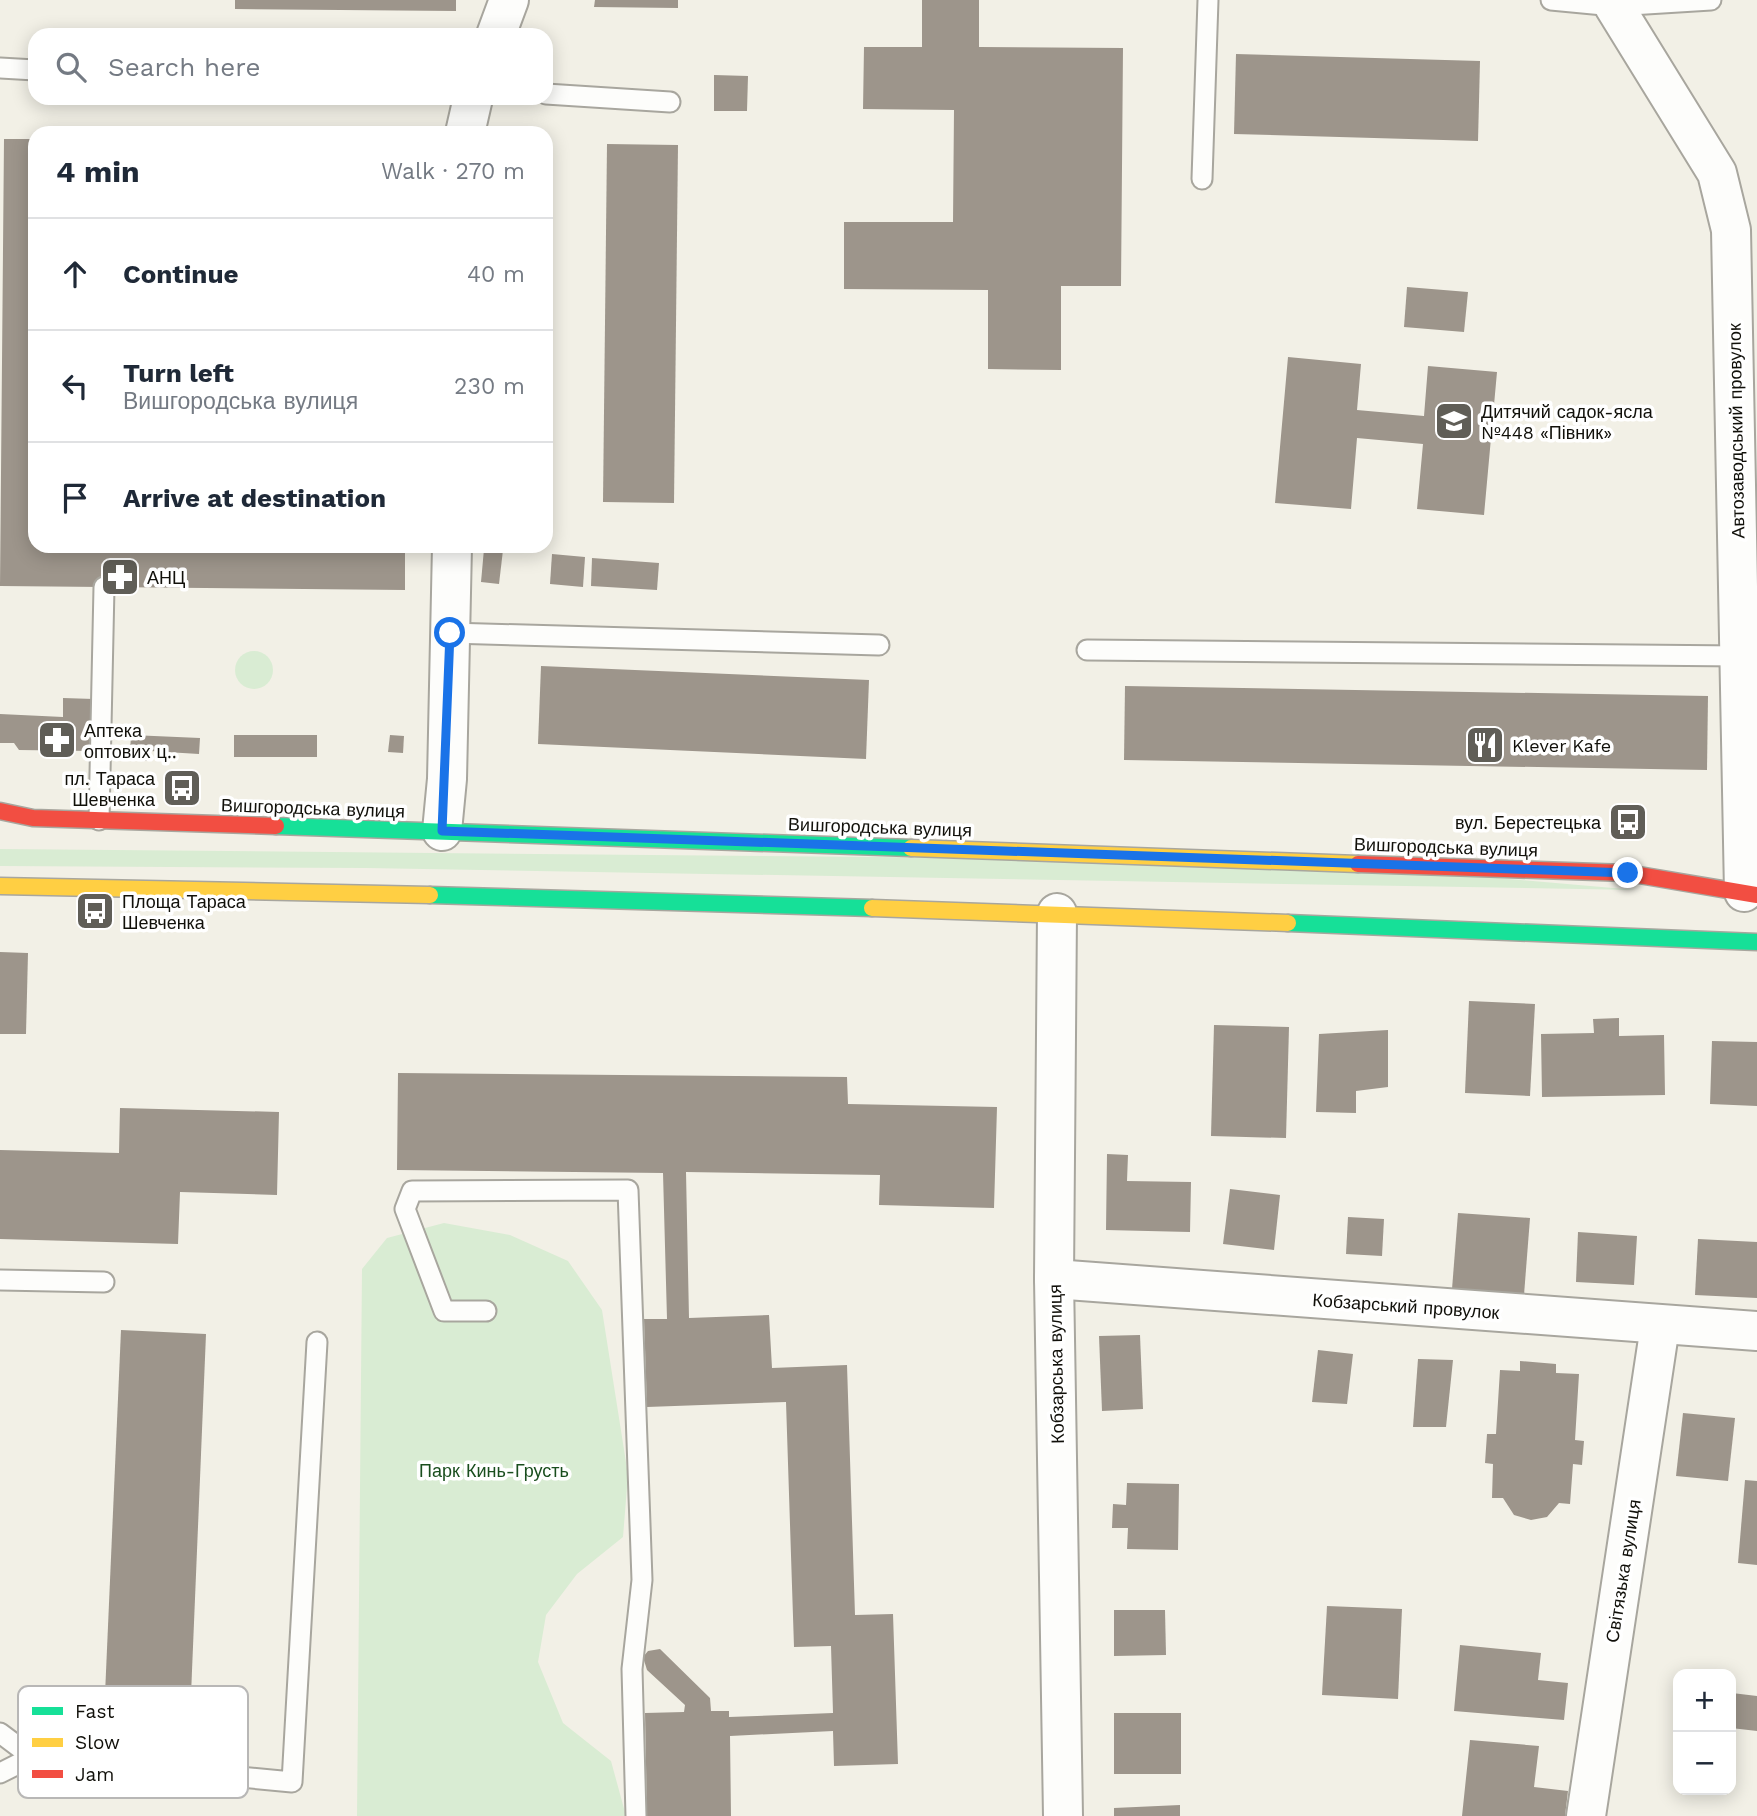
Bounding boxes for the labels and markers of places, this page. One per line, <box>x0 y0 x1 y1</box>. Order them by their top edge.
school or university icon: Дитячий садок-ясла №448 «Півник» <box>1433 400 1475 442</box>
place label: Дитячий садок-ясла №448 «Півник» <box>1481 401 1654 443</box>
pharmacy icon: АНЦ <box>99 556 141 598</box>
place label: АНЦ <box>147 567 185 588</box>
pharmacy icon: Аптека оптових ц‥ <box>36 719 78 761</box>
place label: Аптека оптових ц‥ <box>84 720 177 762</box>
restaurant icon: Klever Kafe <box>1464 724 1506 766</box>
place label: Klever Kafe <box>1512 735 1611 756</box>
bus stop icon: пл. Тараса Шевченка <box>161 767 203 809</box>
place label: пл. Тараса Шевченка <box>65 768 156 810</box>
bus stop icon: вул. Берестецька <box>1607 801 1649 843</box>
place label: вул. Берестецька <box>1455 812 1602 833</box>
bus stop icon: Площа Тараса Шевченка <box>74 890 116 932</box>
place label: Площа Тараса Шевченка <box>122 891 247 933</box>

